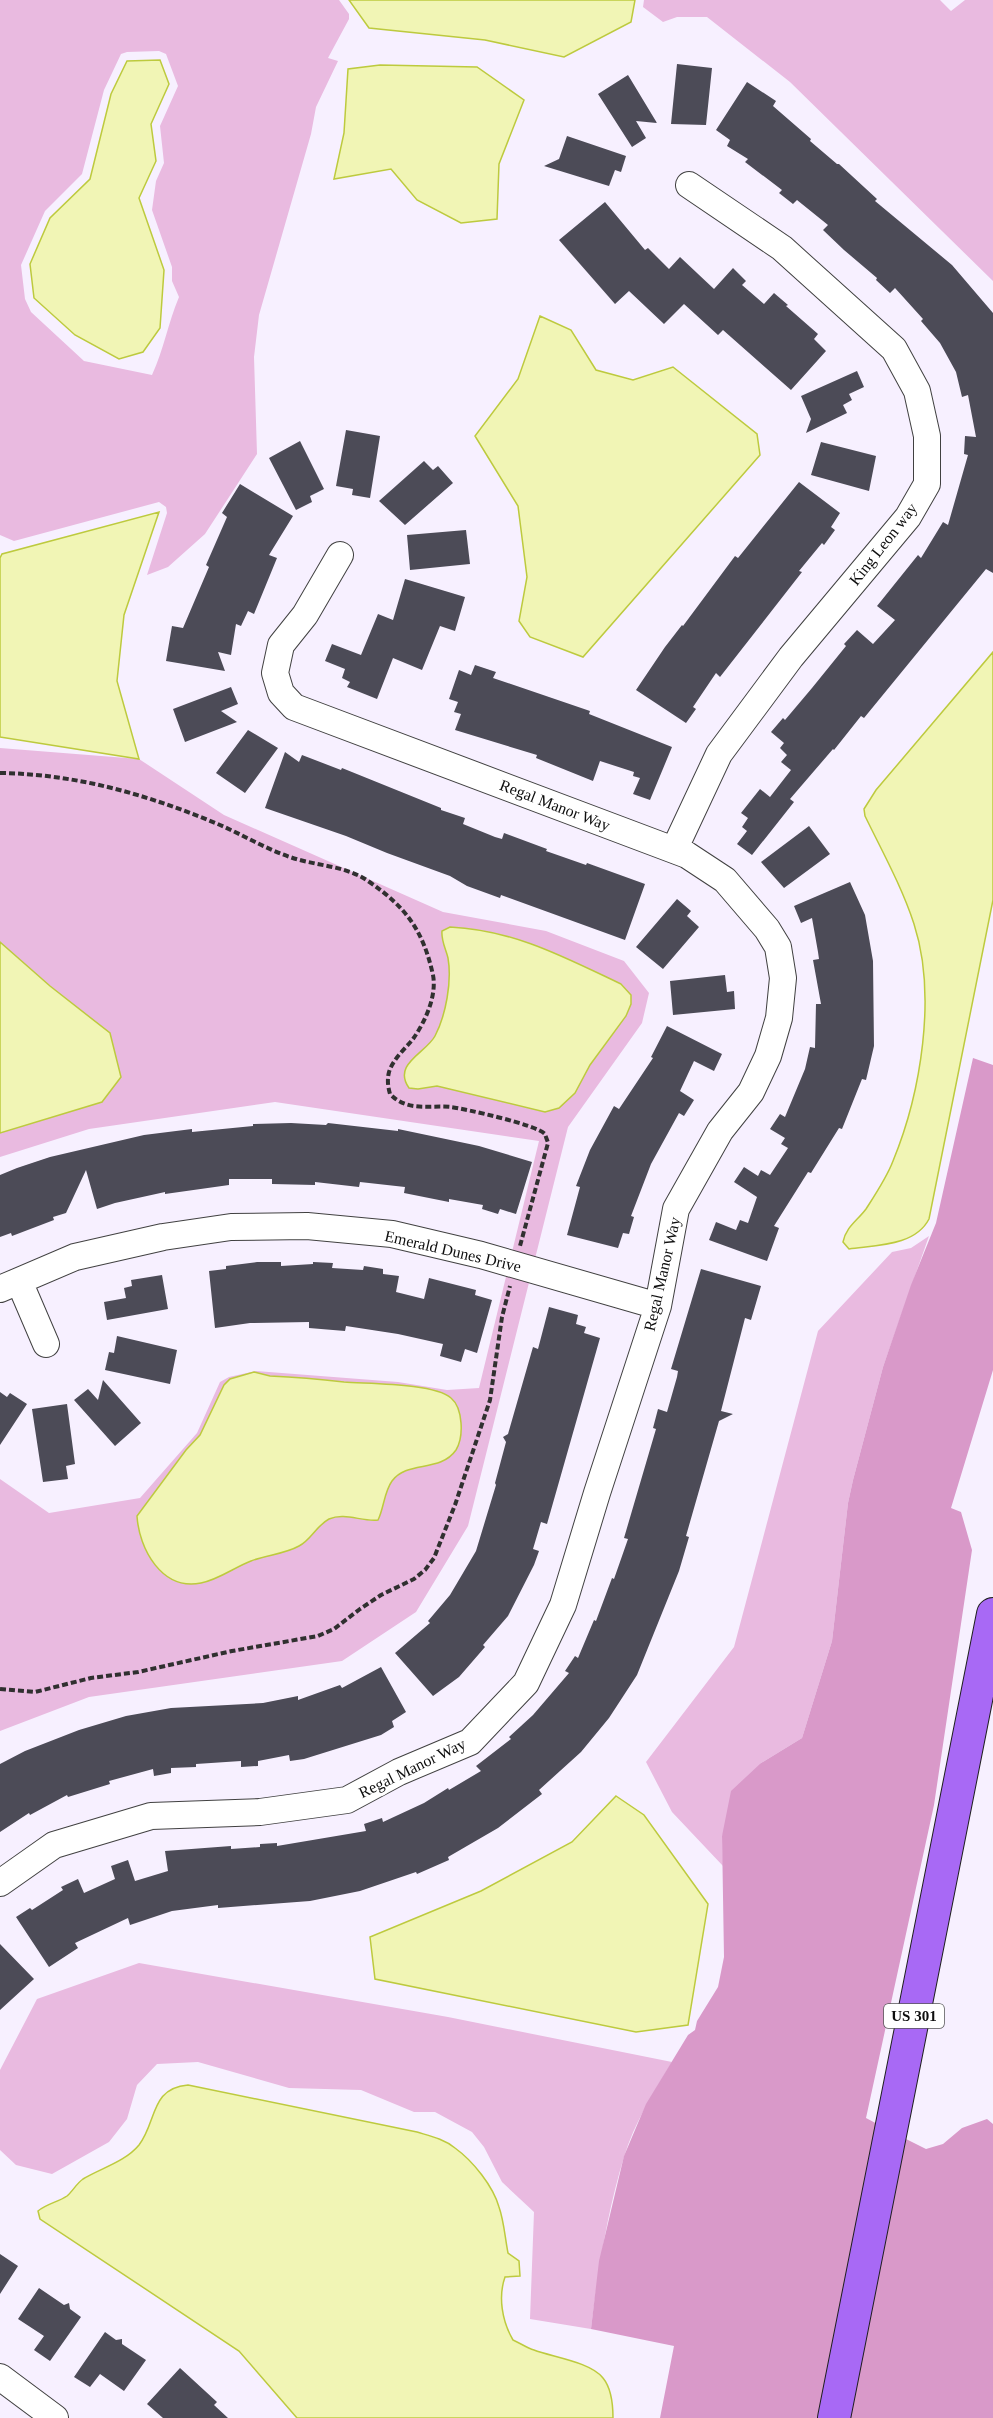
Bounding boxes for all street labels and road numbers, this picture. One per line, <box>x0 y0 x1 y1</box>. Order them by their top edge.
street label: King Leon way <box>846 500 921 589</box>
street label: Regal Manor Way <box>497 776 612 835</box>
street label: Regal Manor Way <box>641 1215 684 1333</box>
street label: Emerald Dunes Drive <box>383 1227 523 1275</box>
street label: Regal Manor Way <box>356 1735 469 1802</box>
road number: US 301 <box>884 2004 944 2028</box>

